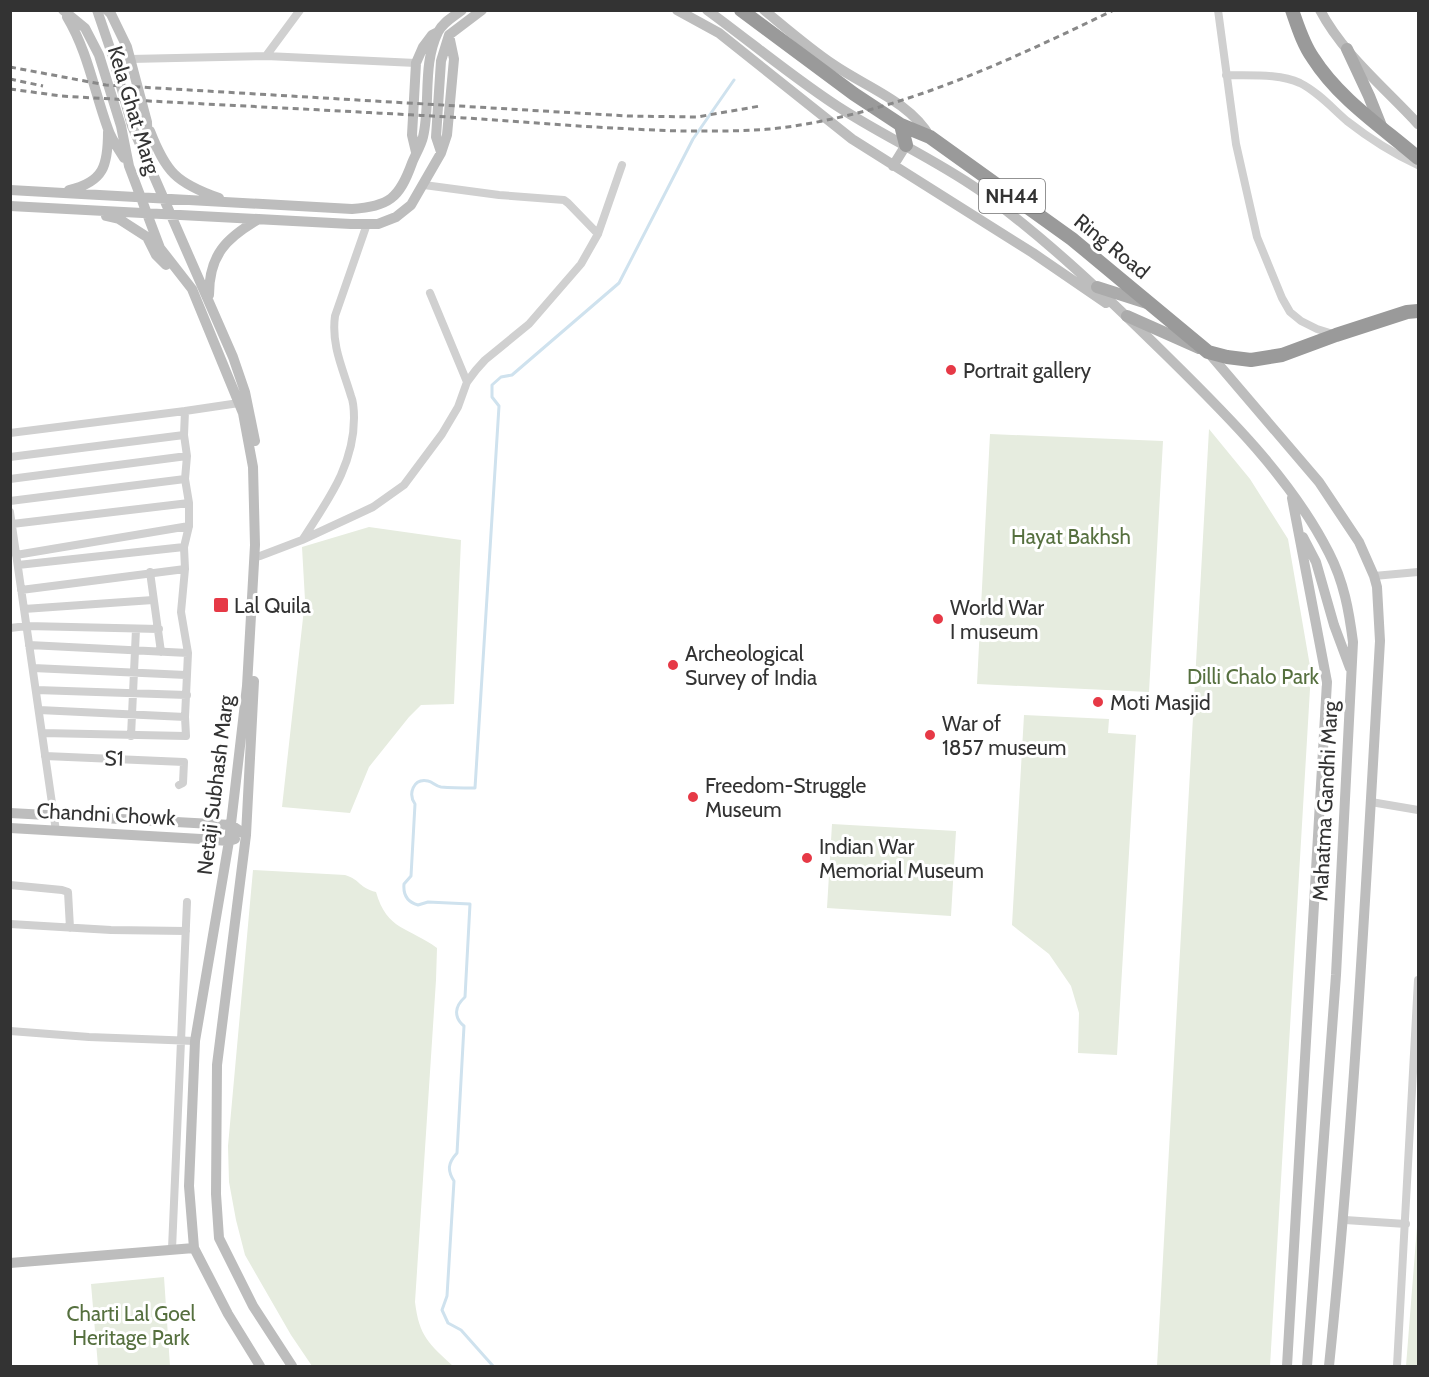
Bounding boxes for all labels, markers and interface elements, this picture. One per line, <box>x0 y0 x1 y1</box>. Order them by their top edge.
street label: Kela Ghat Marg <box>103 43 166 178</box>
road number: NH44 <box>979 179 1045 213</box>
street label: Ring Road <box>1069 208 1155 284</box>
place label: Portrait gallery <box>963 358 1092 383</box>
marker: Portrait gallery <box>944 363 958 377</box>
park label: Hayat Bakhsh <box>1011 524 1131 549</box>
place label: Lal Quila <box>234 593 311 618</box>
place label: World War I museum <box>950 595 1045 644</box>
marker: Lal Quila <box>212 596 230 614</box>
marker: World War I museum <box>931 612 945 626</box>
place label: Archeological Survey of India <box>685 641 817 690</box>
marker: Archeological Survey of India <box>666 658 680 672</box>
park label: Dilli Chalo Park <box>1187 664 1320 689</box>
place label: Moti Masjid <box>1110 690 1211 716</box>
street label: Netaji Subhash Marg <box>192 693 239 877</box>
marker: Moti Masjid <box>1091 695 1105 709</box>
street label: Mahatma Gandhi Marg <box>1307 700 1343 902</box>
place label: War of 1857 museum <box>942 711 1067 760</box>
marker: War of 1857 museum <box>923 728 937 742</box>
street label: S1 <box>104 745 124 771</box>
place label: Freedom-Struggle Museum <box>705 773 867 822</box>
marker: Freedom-Struggle Museum <box>686 790 700 804</box>
street label: Chandni Chowk <box>36 798 177 830</box>
place label: Indian War Memorial Museum <box>819 834 984 883</box>
marker: Indian War Memorial Museum <box>800 851 814 865</box>
park label: Charti Lal Goel Heritage Park <box>67 1301 195 1350</box>

